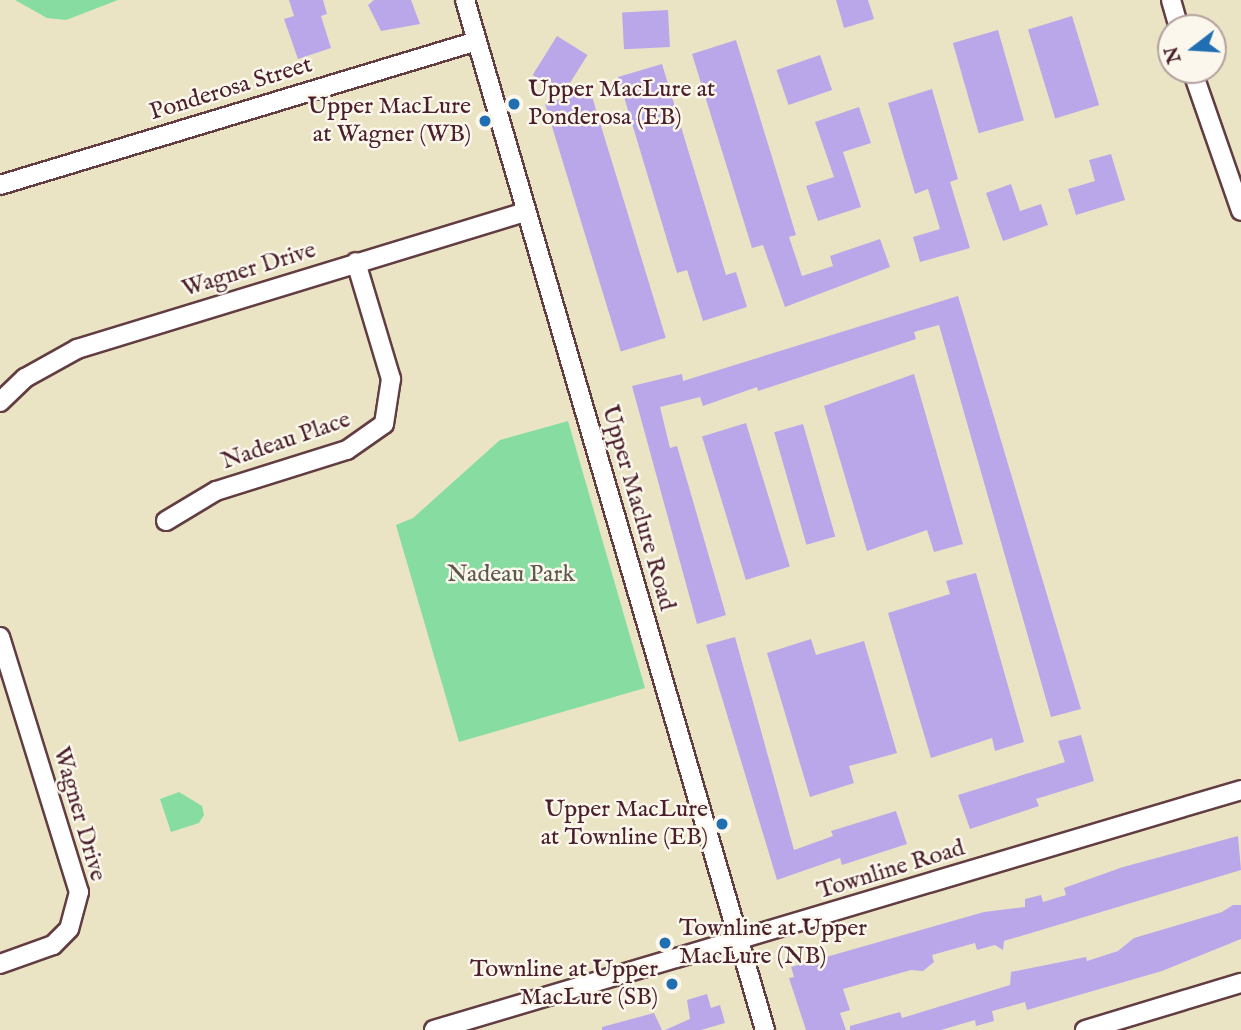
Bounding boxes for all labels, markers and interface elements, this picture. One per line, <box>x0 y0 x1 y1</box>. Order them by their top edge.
north arrow <box>1157 14 1227 84</box>
text: N <box>1160 43 1188 66</box>
street label: Ponderosa Street <box>146 51 316 127</box>
place label: Upper MacLure at Ponderosa (EB) <box>528 76 715 132</box>
place label: Upper MacLure at Wagner (WB) <box>308 93 471 149</box>
marker: Upper MacLure at Ponderosa (EB) <box>506 96 522 112</box>
marker: Upper MacLure at Wagner (WB) <box>477 113 493 129</box>
street label: Wagner Drive <box>179 236 319 304</box>
street label: Upper Maclure Road <box>595 402 681 614</box>
street label: Nadeau Place <box>218 405 354 477</box>
park label: Nadeau Park <box>447 561 575 589</box>
street label: Wagner Drive <box>46 743 112 885</box>
place label: Upper MacLure at Townline (EB) <box>541 796 708 852</box>
marker: Upper MacLure at Townline (EB) <box>714 816 730 832</box>
street label: Townline Road <box>814 834 968 906</box>
place label: Townline at Upper MacLure (NB) <box>679 915 867 971</box>
marker: Townline at Upper MacLure (NB) <box>657 935 673 951</box>
place label: Townline at Upper MacLure (SB) <box>470 956 658 1012</box>
marker: Townline at Upper MacLure (SB) <box>664 976 680 992</box>

